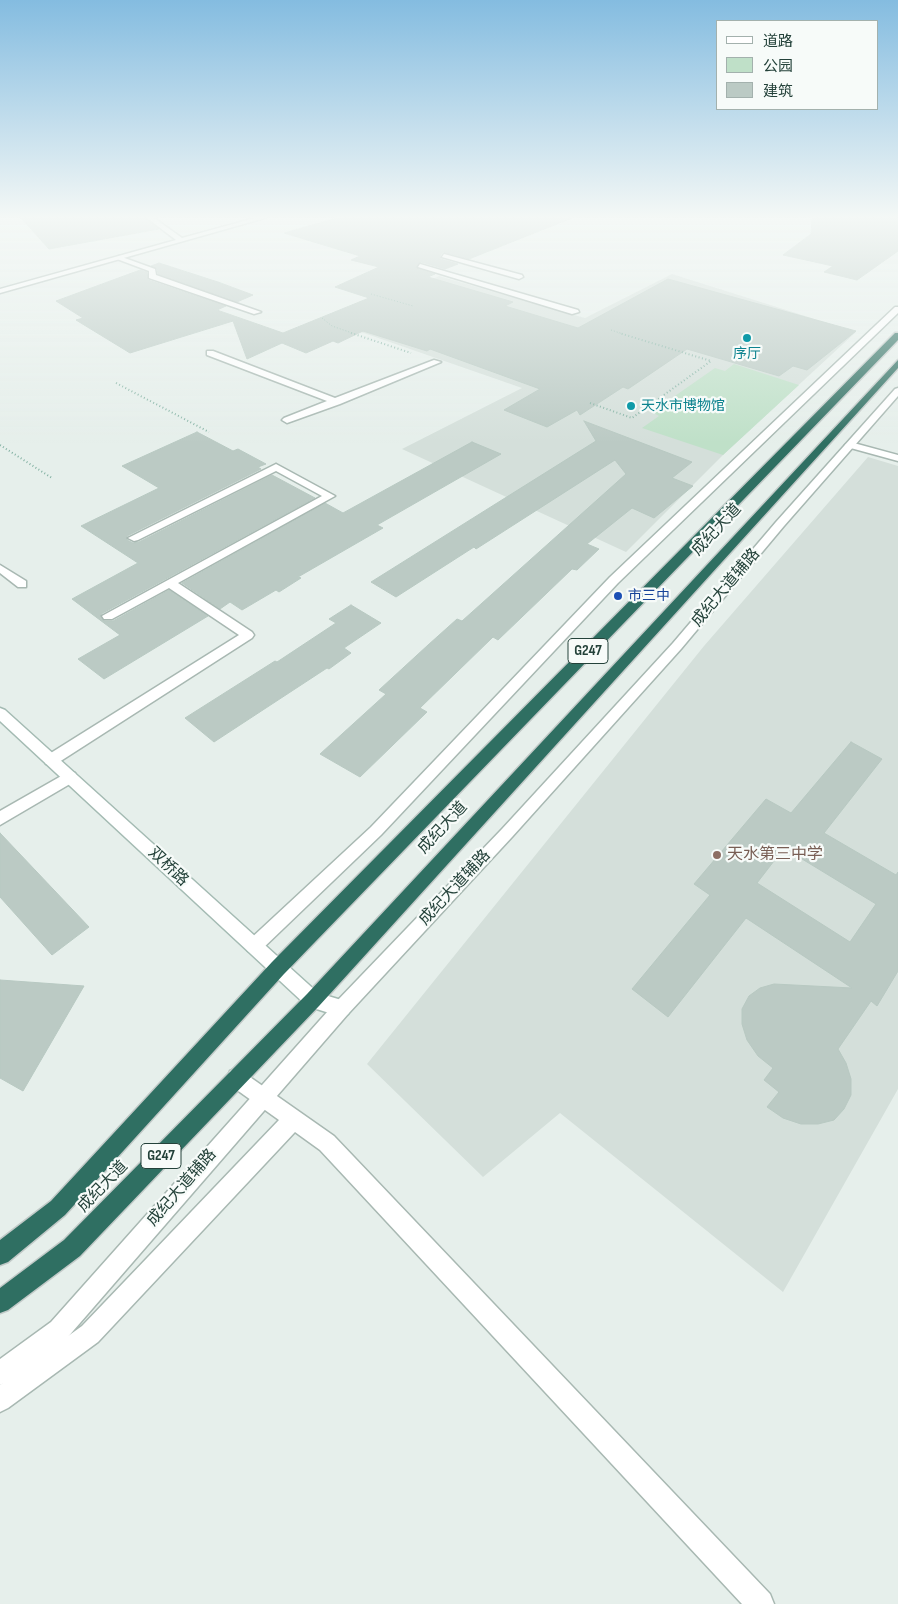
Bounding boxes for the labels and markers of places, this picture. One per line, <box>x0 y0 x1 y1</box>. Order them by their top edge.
marker: 序厅 <box>741 332 753 344</box>
place label: 序厅 <box>733 346 761 362</box>
place label: 天水市博物馆 <box>641 398 725 414</box>
marker: 天水市博物馆 <box>625 400 637 412</box>
place label: 市三中 <box>628 588 670 604</box>
marker: 市三中 <box>612 590 624 602</box>
place label: 天水第三中学 <box>727 845 823 865</box>
marker: 天水第三中学 <box>711 849 723 861</box>

